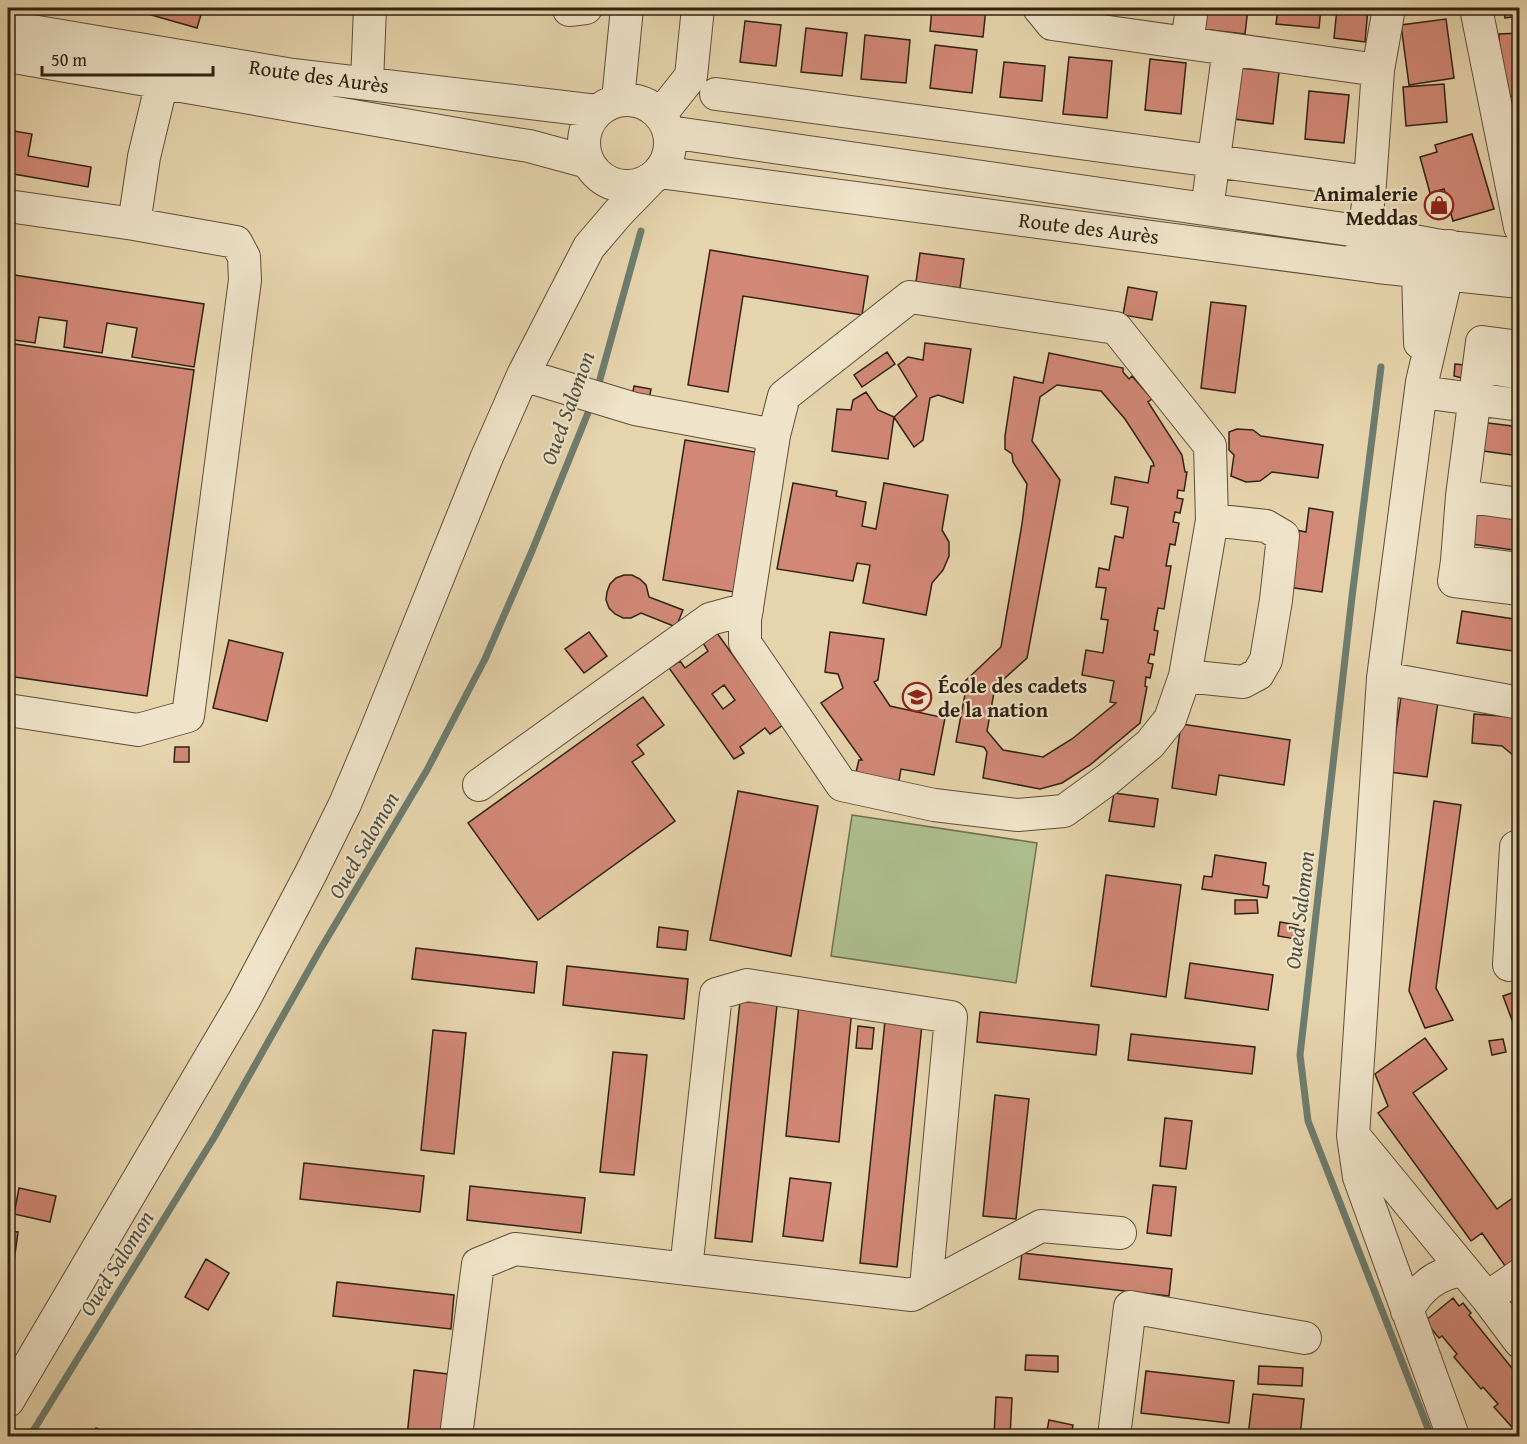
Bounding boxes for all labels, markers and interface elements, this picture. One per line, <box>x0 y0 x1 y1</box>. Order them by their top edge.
scale bar <box>42 39 213 77</box>
text: 50 m <box>51 46 87 73</box>
street label: Route des Aurès <box>247 51 391 101</box>
place label: Animalerie Meddas <box>1314 178 1418 233</box>
shop icon: Animalerie Meddas <box>1423 189 1455 221</box>
street label: Route des Aurès <box>1017 204 1161 252</box>
water label: Oued Salomon <box>532 347 602 469</box>
place label: École des cadets de la nation <box>938 670 1087 725</box>
school or university icon: École des cadets de la nation <box>901 681 933 713</box>
water label: Oued Salomon <box>319 785 407 905</box>
water label: Oued Salomon <box>1276 849 1322 971</box>
water label: Oued Salomon <box>71 1204 161 1322</box>

